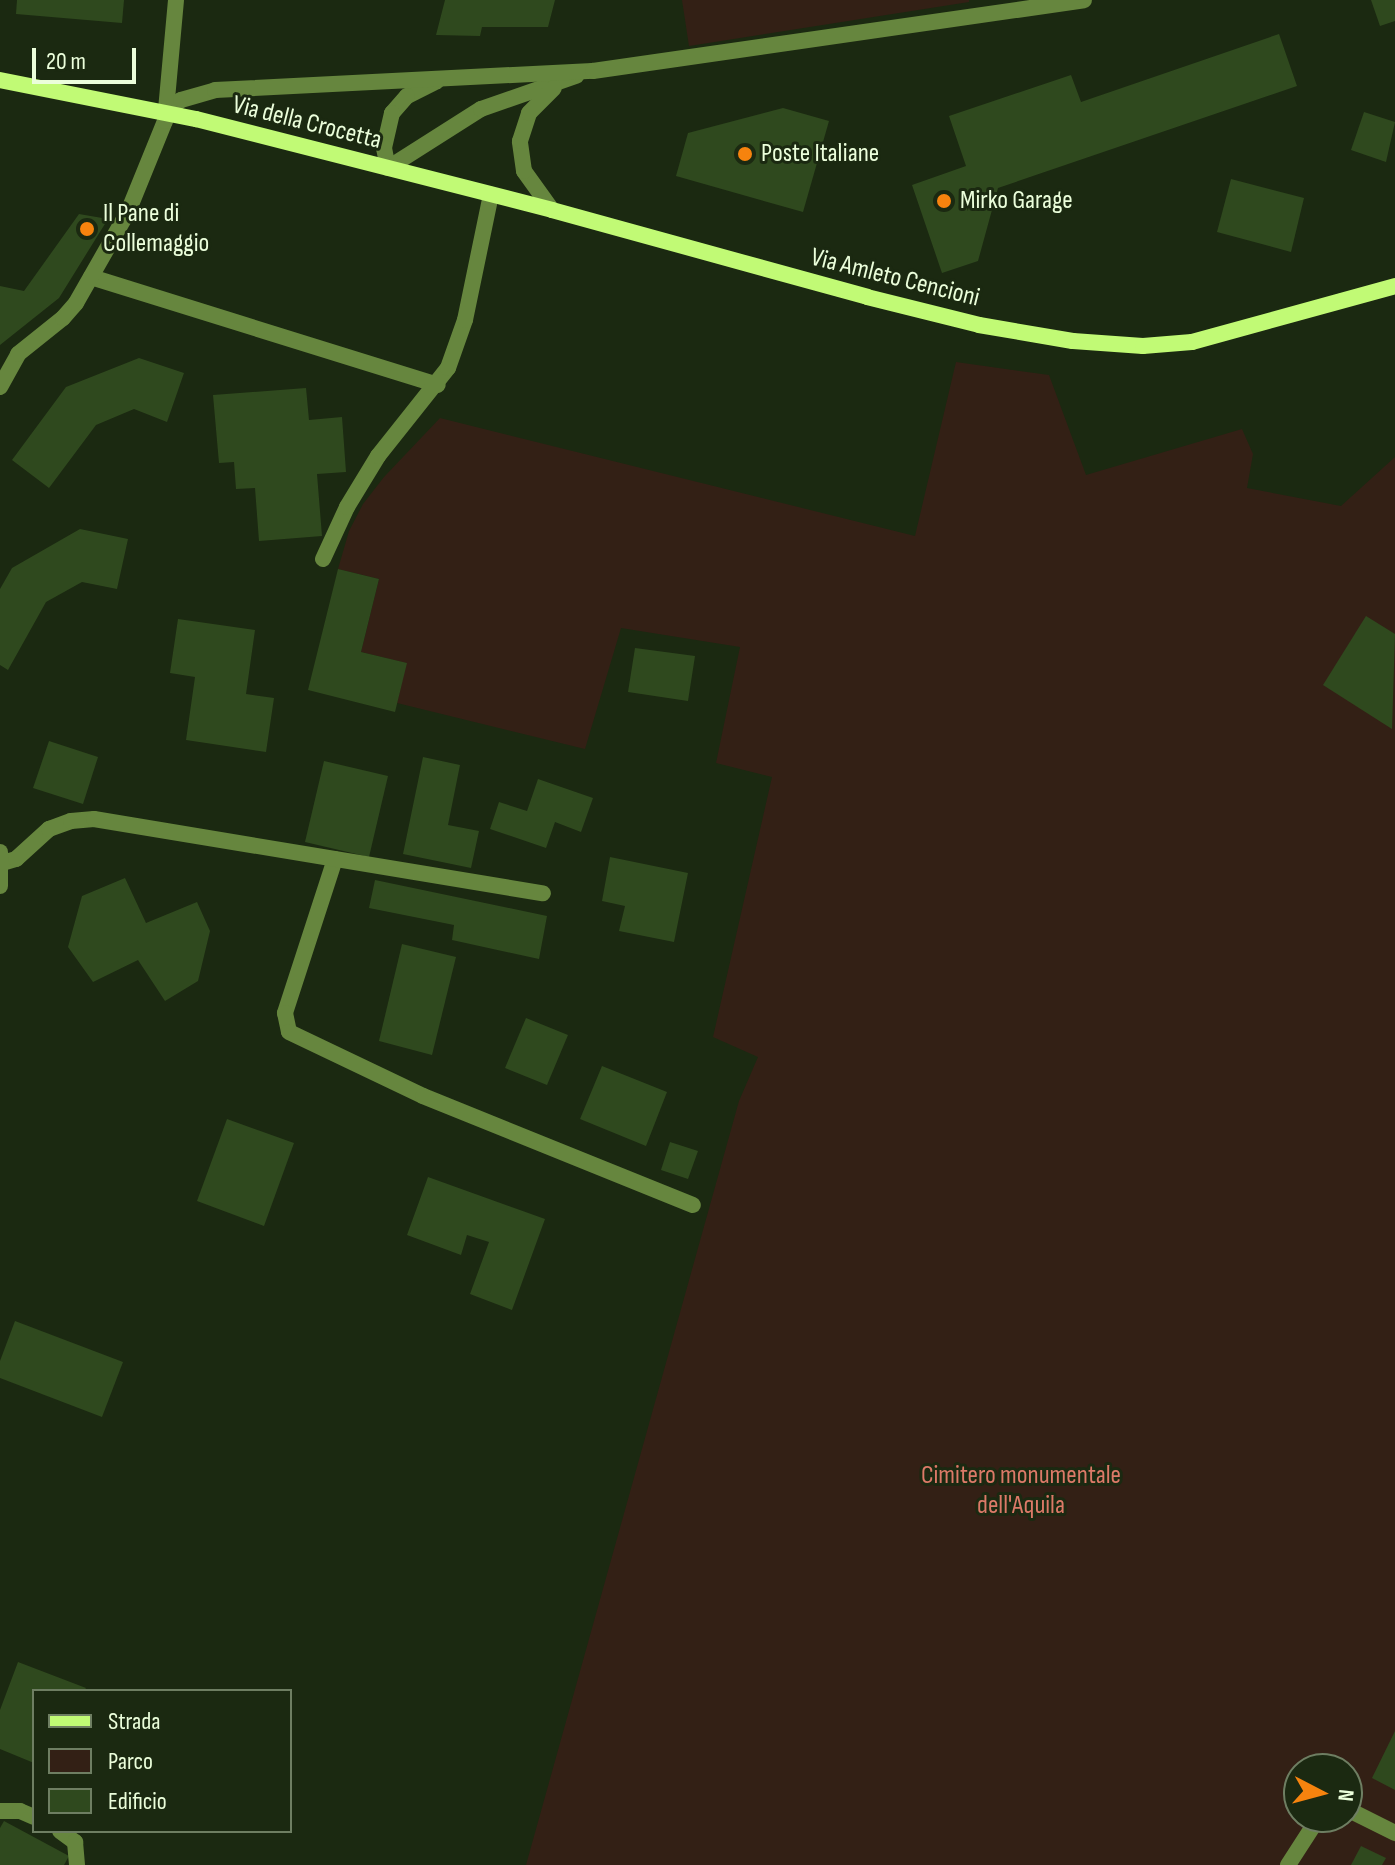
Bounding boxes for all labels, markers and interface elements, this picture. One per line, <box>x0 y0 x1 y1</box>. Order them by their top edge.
scale bar <box>36 32 140 82</box>
text: 20 m <box>46 47 86 76</box>
street label: Via della Crocetta <box>229 89 385 157</box>
place label: Poste Italiane <box>761 138 879 170</box>
marker: Poste Italiane <box>736 145 754 163</box>
place label: Mirko Garage <box>960 185 1073 217</box>
marker: Mirko Garage <box>935 192 953 210</box>
place label: Il Pane di Collemaggio <box>103 198 209 260</box>
marker: Il Pane di Collemaggio <box>78 220 96 238</box>
street label: Via Amleto Cencioni <box>807 242 983 314</box>
park label: Cimitero monumentale dell'Aquila <box>921 1460 1121 1522</box>
legend <box>32 1689 292 1833</box>
text: Strada <box>108 1707 161 1736</box>
text: Parco <box>108 1747 153 1776</box>
north arrow <box>1283 1753 1363 1833</box>
text: Edificio <box>108 1787 167 1816</box>
text: N <box>1331 1788 1359 1803</box>

